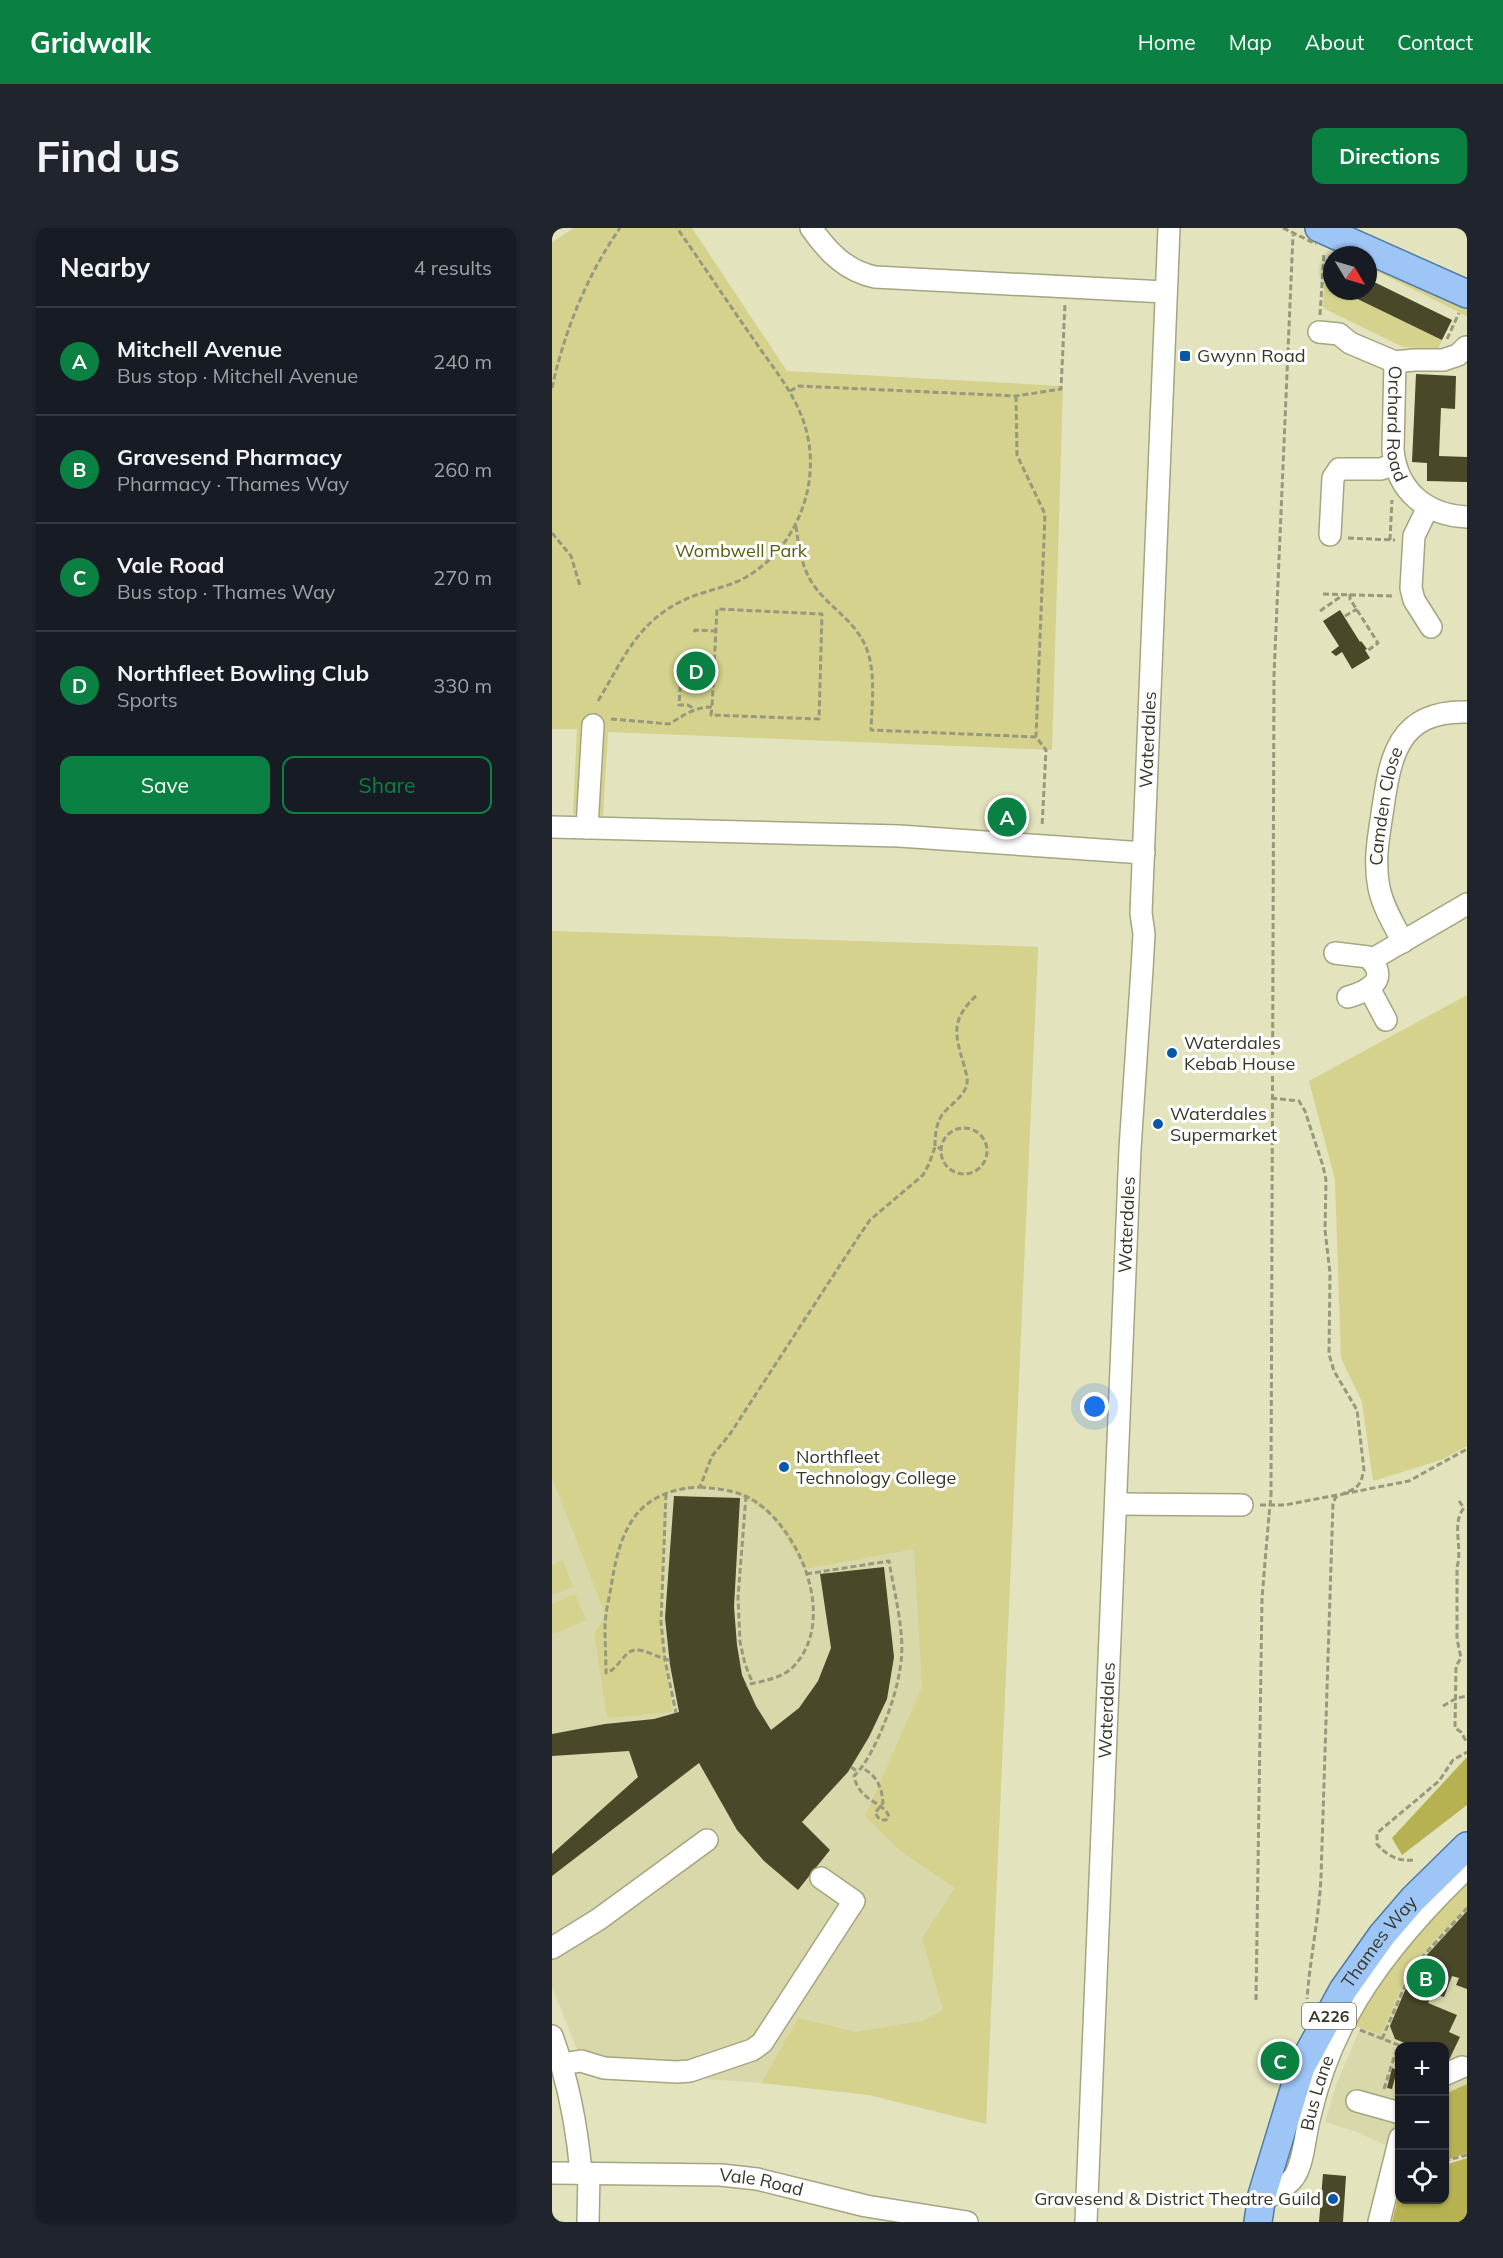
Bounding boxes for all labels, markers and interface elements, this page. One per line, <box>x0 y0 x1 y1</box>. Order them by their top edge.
text: Gridwalk <box>30 25 151 60</box>
text: Home <box>1138 29 1196 55</box>
text: Map <box>1229 29 1272 55</box>
text: About <box>1305 29 1364 55</box>
text: Contact <box>1397 29 1473 55</box>
button: Directions <box>1312 128 1467 184</box>
text: Find us <box>36 130 180 183</box>
north arrow <box>1323 246 1377 300</box>
text: Nearby <box>60 251 150 284</box>
text: 4 results <box>414 255 492 280</box>
text: Mitchell Avenue <box>117 335 282 363</box>
place label: Gwynn Road <box>1197 344 1306 367</box>
text: A <box>72 349 87 374</box>
text: 240 m <box>433 349 492 374</box>
marker: Gwynn Road <box>1178 349 1192 363</box>
text: Bus stop · Mitchell Avenue <box>117 363 358 388</box>
street label: Orchard Road <box>1382 365 1413 486</box>
text: Gravesend Pharmacy <box>117 443 342 471</box>
text: B <box>73 457 86 482</box>
text: 260 m <box>433 457 492 482</box>
text: Pharmacy · Thames Way <box>117 471 349 496</box>
park label: Wombwell Park <box>675 539 808 562</box>
text: Vale Road <box>117 551 224 579</box>
text: C <box>73 565 86 590</box>
text: 270 m <box>433 565 492 590</box>
text: Bus stop · Thames Way <box>117 579 335 604</box>
pin: D <box>676 648 716 694</box>
text: Northfleet Bowling Club <box>117 659 369 687</box>
text: D <box>72 673 87 698</box>
text: 330 m <box>433 673 492 698</box>
text: Sports <box>117 687 178 712</box>
street label: Waterdales <box>1134 691 1161 789</box>
street label: Camden Close <box>1365 743 1408 866</box>
button: Save <box>60 756 270 814</box>
button: Share <box>282 756 492 814</box>
pin: A <box>988 794 1026 840</box>
place label: Waterdales Kebab House <box>1184 1031 1295 1075</box>
marker: Waterdales Kebab House <box>1165 1046 1179 1060</box>
place label: Waterdales Supermarket <box>1170 1102 1277 1146</box>
marker: Waterdales Supermarket <box>1151 1117 1165 1131</box>
street label: Waterdales <box>1113 1176 1140 1274</box>
your location <box>1080 1392 1109 1421</box>
place label: Northfleet Technology College <box>796 1445 956 1489</box>
marker: Northfleet Technology College <box>777 1460 791 1474</box>
street label: Waterdales <box>1093 1661 1120 1759</box>
street label: Thames Way <box>1336 1890 1422 1992</box>
pin: B <box>1406 1956 1446 2000</box>
road number: A226 <box>1302 2003 1356 2029</box>
pin: C <box>1260 2038 1300 2084</box>
map controls <box>1395 2042 1449 2204</box>
button: + <box>1395 2042 1449 2096</box>
street label: Bus Lane <box>1295 2052 1339 2132</box>
button: − <box>1395 2096 1449 2150</box>
button: locate <box>1395 2150 1449 2204</box>
street label: Vale Road <box>718 2163 806 2201</box>
place label: Gravesend & District Theatre Guild <box>1034 2187 1321 2210</box>
marker: Gravesend & District Theatre Guild <box>1326 2192 1340 2206</box>

